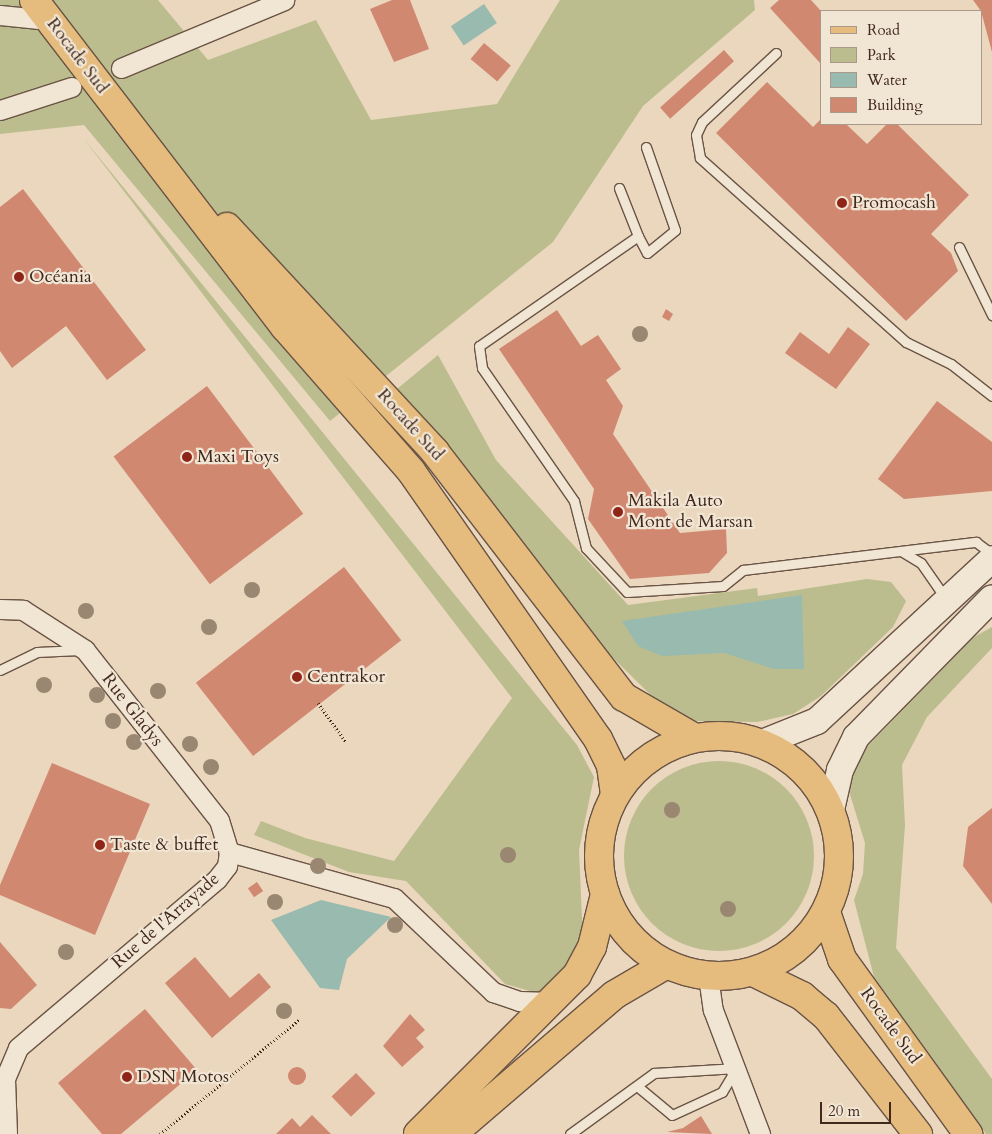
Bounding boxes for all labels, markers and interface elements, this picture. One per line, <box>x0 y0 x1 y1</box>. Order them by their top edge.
legend <box>820 10 982 125</box>
street label: Rocade Sud <box>42 14 112 98</box>
text: Road <box>867 20 900 40</box>
text: Park <box>867 45 896 65</box>
text: Water <box>867 70 907 90</box>
text: Building <box>867 95 923 115</box>
place label: Promocash <box>852 192 936 214</box>
marker: Promocash <box>836 197 848 209</box>
place label: Océania <box>29 266 92 288</box>
marker: Océania <box>13 271 25 283</box>
street label: Rocade Sud <box>372 385 448 465</box>
place label: Maxi Toys <box>197 446 279 468</box>
marker: Maxi Toys <box>181 451 193 463</box>
place label: Makila Auto Mont de Marsan <box>628 491 753 534</box>
marker: Makila Auto Mont de Marsan <box>612 506 624 518</box>
place label: Centrakor <box>307 666 385 688</box>
street label: Rue Gladys <box>97 669 167 751</box>
marker: Centrakor <box>291 671 303 683</box>
place label: Taste & buffet <box>110 834 218 856</box>
marker: Taste & buffet <box>94 839 106 851</box>
street label: Rue de l'Arrayade <box>108 868 224 974</box>
street label: Rocade Sud <box>855 984 925 1068</box>
place label: DSN Motos <box>137 1066 229 1088</box>
marker: DSN Motos <box>121 1071 133 1083</box>
scale bar <box>822 1092 893 1124</box>
text: 20 m <box>828 1101 860 1121</box>

